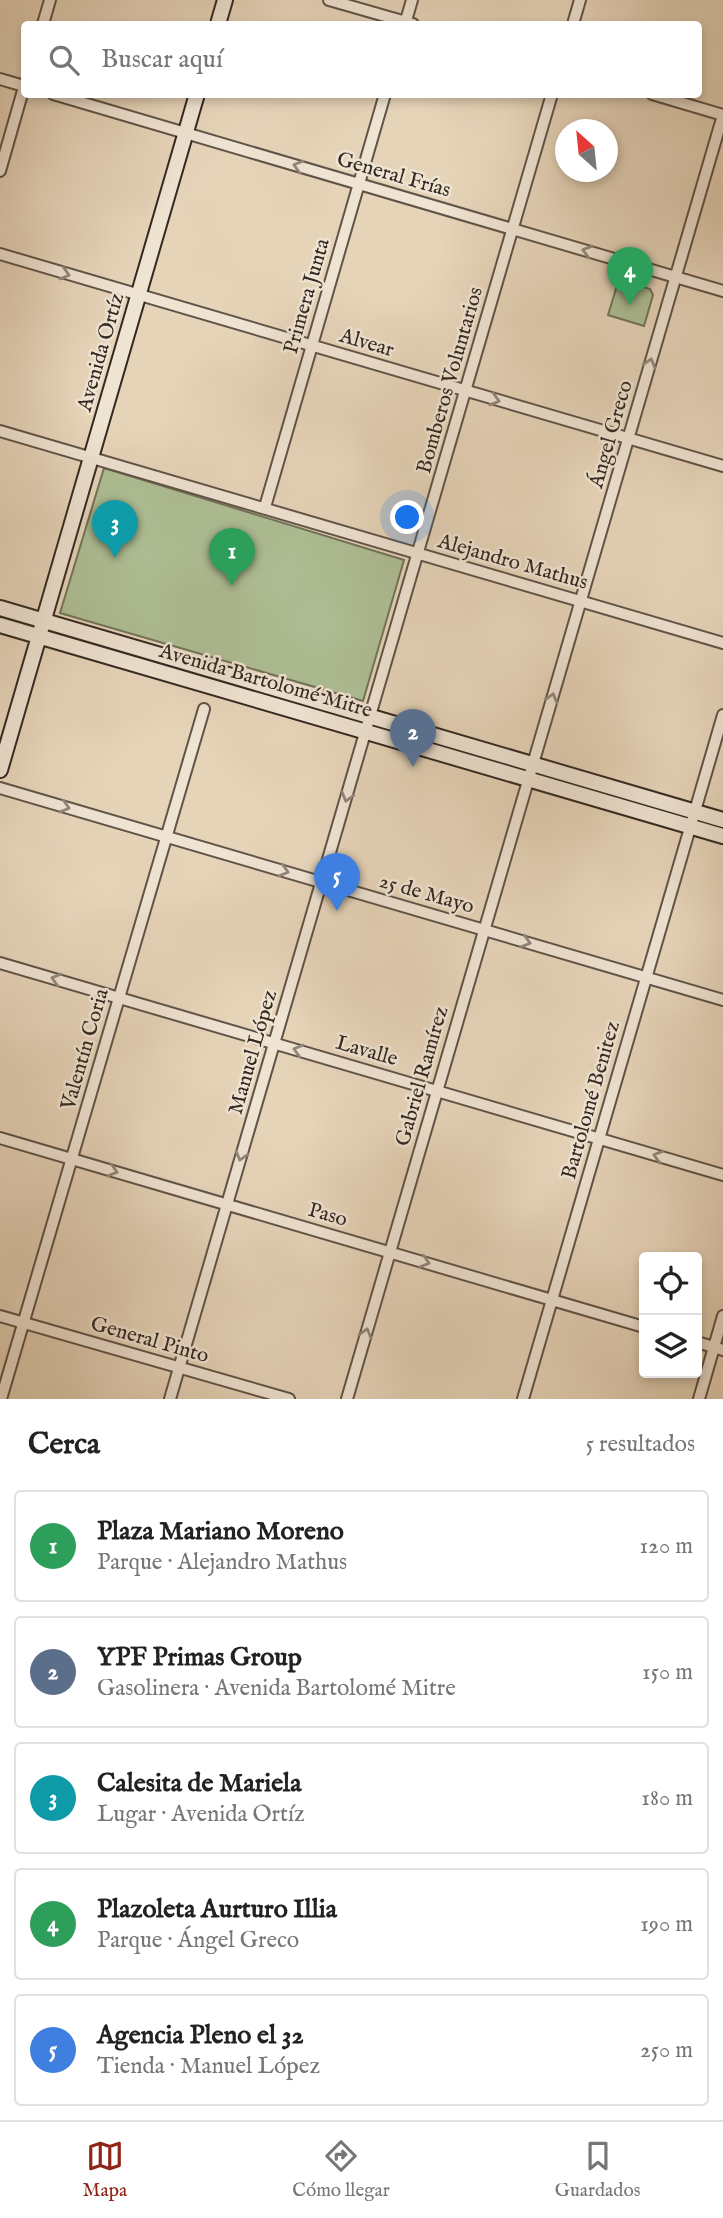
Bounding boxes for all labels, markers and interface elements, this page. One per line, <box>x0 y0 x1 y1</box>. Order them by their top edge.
search box <box>21 21 702 98</box>
icon: search <box>45 41 83 79</box>
text: Buscar aquí <box>101 43 223 76</box>
north arrow <box>555 119 618 182</box>
street label: General Frías <box>334 146 454 205</box>
one-way arrow <box>292 160 304 175</box>
street label: Primera Junta <box>278 235 337 357</box>
one-way arrow <box>581 245 593 259</box>
pin: 4 <box>607 247 653 305</box>
one-way arrow <box>59 265 71 280</box>
street label: Bomberos Voluntarios <box>411 284 490 477</box>
street label: Avenida Ortíz <box>71 290 131 416</box>
street label: Alvear <box>335 323 397 364</box>
one-way arrow <box>642 357 657 369</box>
street label: Ángel Greco <box>582 377 640 493</box>
one-way arrow <box>489 391 501 406</box>
pin: 3 <box>92 500 138 558</box>
your location <box>390 500 424 534</box>
pin: 1 <box>209 528 255 586</box>
street label: Alejandro Mathus <box>433 528 591 597</box>
street label: Avenida Bartolomé Mitre <box>155 638 376 725</box>
one-way arrow <box>544 693 559 705</box>
pin: 2 <box>390 709 436 767</box>
one-way arrow <box>340 791 355 803</box>
one-way arrow <box>59 799 71 814</box>
pin: 5 <box>314 853 360 911</box>
one-way arrow <box>278 863 290 878</box>
street label: 25 de Mayo <box>376 868 477 921</box>
one-way arrow <box>519 934 531 948</box>
one-way arrow <box>51 973 63 988</box>
street label: Valentín Coria <box>55 985 116 1114</box>
street label: Manuel López <box>223 987 284 1118</box>
street label: Gabriel Ramírez <box>390 1003 455 1149</box>
street label: Bartolomé Benitez <box>556 1018 627 1183</box>
street label: Lavalle <box>333 1030 401 1073</box>
one-way arrow <box>292 1044 304 1059</box>
one-way arrow <box>652 1149 664 1164</box>
one-way arrow <box>235 1150 250 1162</box>
one-way arrow <box>106 1162 118 1177</box>
street label: Paso <box>305 1197 350 1234</box>
map controls <box>639 1252 702 1378</box>
button: locate <box>639 1252 702 1315</box>
one-way arrow <box>419 1254 431 1269</box>
street label: General Pinto <box>87 1311 212 1370</box>
button: layers <box>639 1315 702 1378</box>
one-way arrow <box>358 1328 373 1340</box>
text: Cerca <box>28 1426 100 1464</box>
text: 5 resultados <box>586 1430 695 1459</box>
text: Plaza Mariano Moreno <box>97 1515 344 1548</box>
text: 1 <box>49 1532 57 1561</box>
text: 120 m <box>640 1532 693 1561</box>
text: Parque · Alejandro Mathus <box>97 1548 347 1577</box>
text: YPF Primas Group <box>97 1641 302 1674</box>
text: 2 <box>48 1658 58 1687</box>
text: 150 m <box>642 1658 693 1687</box>
text: Gasolinera · Avenida Bartolomé Mitre <box>97 1674 456 1703</box>
text: Calesita de Mariela <box>97 1767 301 1800</box>
text: 3 <box>49 1784 57 1813</box>
text: 180 m <box>641 1784 693 1813</box>
text: Lugar · Avenida Ortíz <box>97 1800 305 1829</box>
text: Plazoleta Aurturo Illia <box>97 1893 337 1926</box>
text: 4 <box>47 1910 59 1939</box>
text: 190 m <box>640 1910 693 1939</box>
text: Parque · Ángel Greco <box>97 1926 299 1955</box>
text: Agencia Pleno el 32 <box>97 2019 304 2052</box>
text: 5 <box>49 2036 57 2065</box>
text: 250 m <box>640 2036 693 2065</box>
text: Tienda · Manuel López <box>97 2052 320 2081</box>
tab: Mapa <box>83 2137 127 2203</box>
tab: Cómo llegar <box>292 2137 390 2203</box>
tab: Guardados <box>555 2137 640 2203</box>

